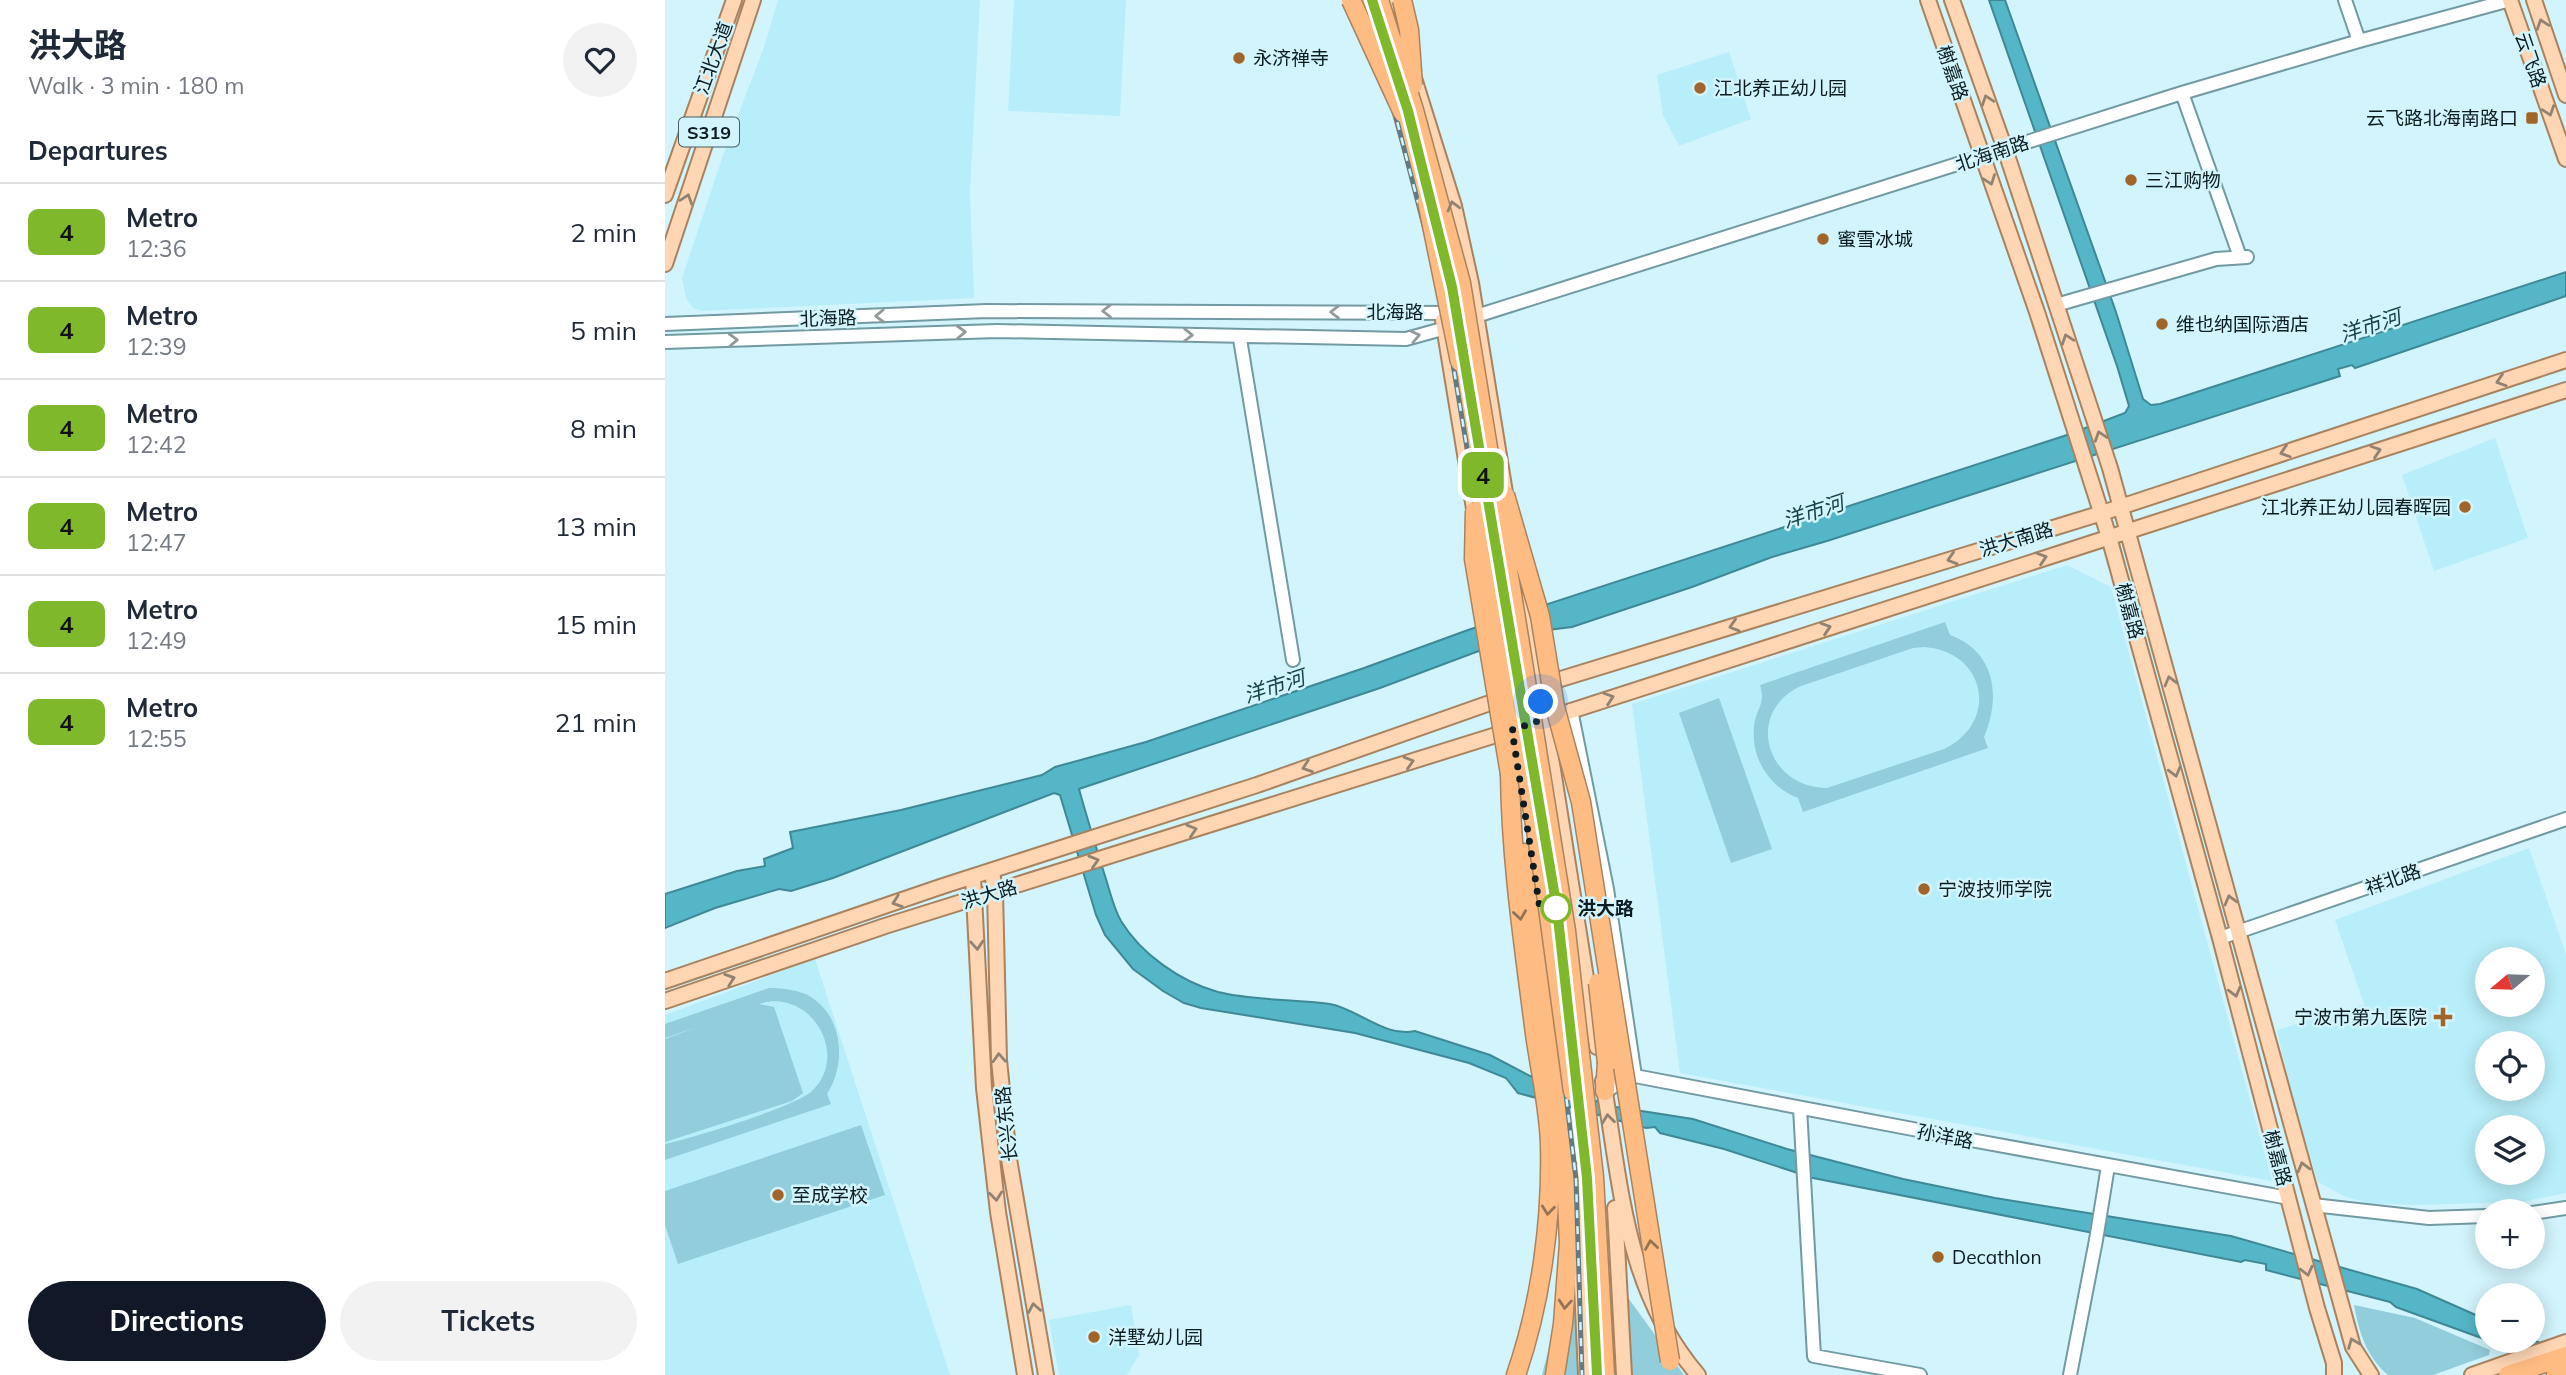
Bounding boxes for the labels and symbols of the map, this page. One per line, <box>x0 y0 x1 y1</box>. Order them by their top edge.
street label: 江北大道 <box>689 18 737 98</box>
one-way arrow <box>2536 18 2550 31</box>
street label: 云飞路 <box>2510 29 2552 91</box>
street label: 榭嘉路 <box>1932 42 1974 104</box>
place label: 永济禅寺 <box>1253 46 1329 70</box>
marker: 永济禅寺 <box>1231 50 1247 66</box>
place label: 江北养正幼儿园 <box>1714 76 1847 100</box>
marker: 江北养正幼儿园 <box>1692 80 1708 96</box>
one-way arrow <box>1981 95 1995 107</box>
one-way arrow <box>2541 104 2555 116</box>
place label: 云飞路北海南路口 <box>2366 106 2518 130</box>
marker: 云飞路北海南路口 <box>2524 110 2540 126</box>
road number: S319 <box>679 118 739 146</box>
street label: 北海南路 <box>1952 130 2032 176</box>
place label: 三江购物 <box>2145 168 2221 192</box>
marker: 三江购物 <box>2123 172 2139 188</box>
one-way arrow <box>1982 174 1996 186</box>
one-way arrow <box>679 194 693 206</box>
one-way arrow <box>1447 200 1461 212</box>
place label: 蜜雪冰城 <box>1837 227 1913 251</box>
marker: 蜜雪冰城 <box>1815 231 1831 247</box>
street label: 北海路 <box>1366 300 1424 324</box>
water label: 洋市河 <box>2336 302 2408 347</box>
one-way arrow <box>1101 303 1112 319</box>
one-way arrow <box>1329 304 1339 320</box>
street label: 北海路 <box>799 305 857 331</box>
one-way arrow <box>874 308 885 323</box>
place label: 维也纳国际酒店 <box>2176 312 2309 336</box>
marker: 维也纳国际酒店 <box>2154 316 2170 332</box>
one-way arrow <box>956 324 966 340</box>
one-way arrow <box>1183 327 1194 342</box>
one-way arrow <box>1409 330 1421 345</box>
one-way arrow <box>728 332 739 347</box>
one-way arrow <box>2061 334 2075 346</box>
one-way arrow <box>2496 373 2508 387</box>
one-way arrow <box>2094 430 2108 442</box>
one-way arrow <box>2279 444 2292 458</box>
one-way arrow <box>2369 445 2381 459</box>
line badge: 4 <box>1460 452 1506 498</box>
water label: 洋市河 <box>1779 488 1851 533</box>
place label: 江北养正幼儿园春晖园 <box>2261 495 2451 519</box>
marker: 江北养正幼儿园春晖园 <box>2457 499 2473 515</box>
street label: 洪大南路 <box>1976 516 2056 562</box>
one-way arrow <box>1946 550 1958 565</box>
one-way arrow <box>2036 552 2048 566</box>
street label: 榭嘉路 <box>2111 580 2149 642</box>
one-way arrow <box>1728 617 1740 632</box>
one-way arrow <box>1819 622 1832 636</box>
water label: 洋市河 <box>1240 663 1312 708</box>
one-way arrow <box>2164 675 2178 687</box>
your location <box>1523 684 1558 719</box>
one-way arrow <box>1603 691 1615 706</box>
one-way arrow <box>1403 756 1415 771</box>
one-way arrow <box>1302 759 1314 773</box>
one-way arrow <box>2166 766 2181 778</box>
one-way arrow <box>1186 824 1198 839</box>
one-way arrow <box>1087 855 1099 869</box>
street label: 祥北路 <box>2362 858 2424 900</box>
street label: 洪大路 <box>958 874 1020 914</box>
place label: 宁波技师学院 <box>1938 877 2052 901</box>
marker: 宁波技师学院 <box>1916 881 1932 897</box>
marker: 洪大路 <box>1541 893 1571 923</box>
one-way arrow <box>891 894 903 908</box>
one-way arrow <box>2224 895 2239 907</box>
place label: 洪大路 <box>1577 896 1634 920</box>
one-way arrow <box>1512 910 1527 921</box>
one-way arrow <box>969 940 984 951</box>
north arrow <box>2475 947 2545 1017</box>
one-way arrow <box>723 973 735 987</box>
one-way arrow <box>2226 986 2241 998</box>
place label: 宁波市第九医院 <box>2294 1005 2427 1029</box>
marker: 宁波市第九医院 <box>2433 1007 2453 1027</box>
one-way arrow <box>992 1053 1007 1064</box>
street label: 长兴东路 <box>990 1085 1022 1163</box>
one-way arrow <box>1601 1113 1616 1125</box>
street label: 孙洋路 <box>1915 1119 1975 1153</box>
street label: 榭嘉路 <box>2259 1127 2297 1189</box>
one-way arrow <box>2297 1161 2311 1173</box>
place label: 至成学校 <box>792 1183 868 1207</box>
marker: 至成学校 <box>770 1187 786 1203</box>
one-way arrow <box>988 1191 1003 1202</box>
one-way arrow <box>1541 1204 1556 1215</box>
one-way arrow <box>1644 1239 1659 1251</box>
place label: Decathlon <box>1952 1245 2042 1269</box>
marker: Decathlon <box>1930 1249 1946 1265</box>
one-way arrow <box>2299 1264 2313 1276</box>
one-way arrow <box>1558 1298 1573 1309</box>
one-way arrow <box>1027 1302 1042 1314</box>
place label: 洋墅幼儿园 <box>1108 1325 1203 1349</box>
marker: 洋墅幼儿园 <box>1086 1329 1102 1345</box>
one-way arrow <box>2347 1337 2361 1349</box>

